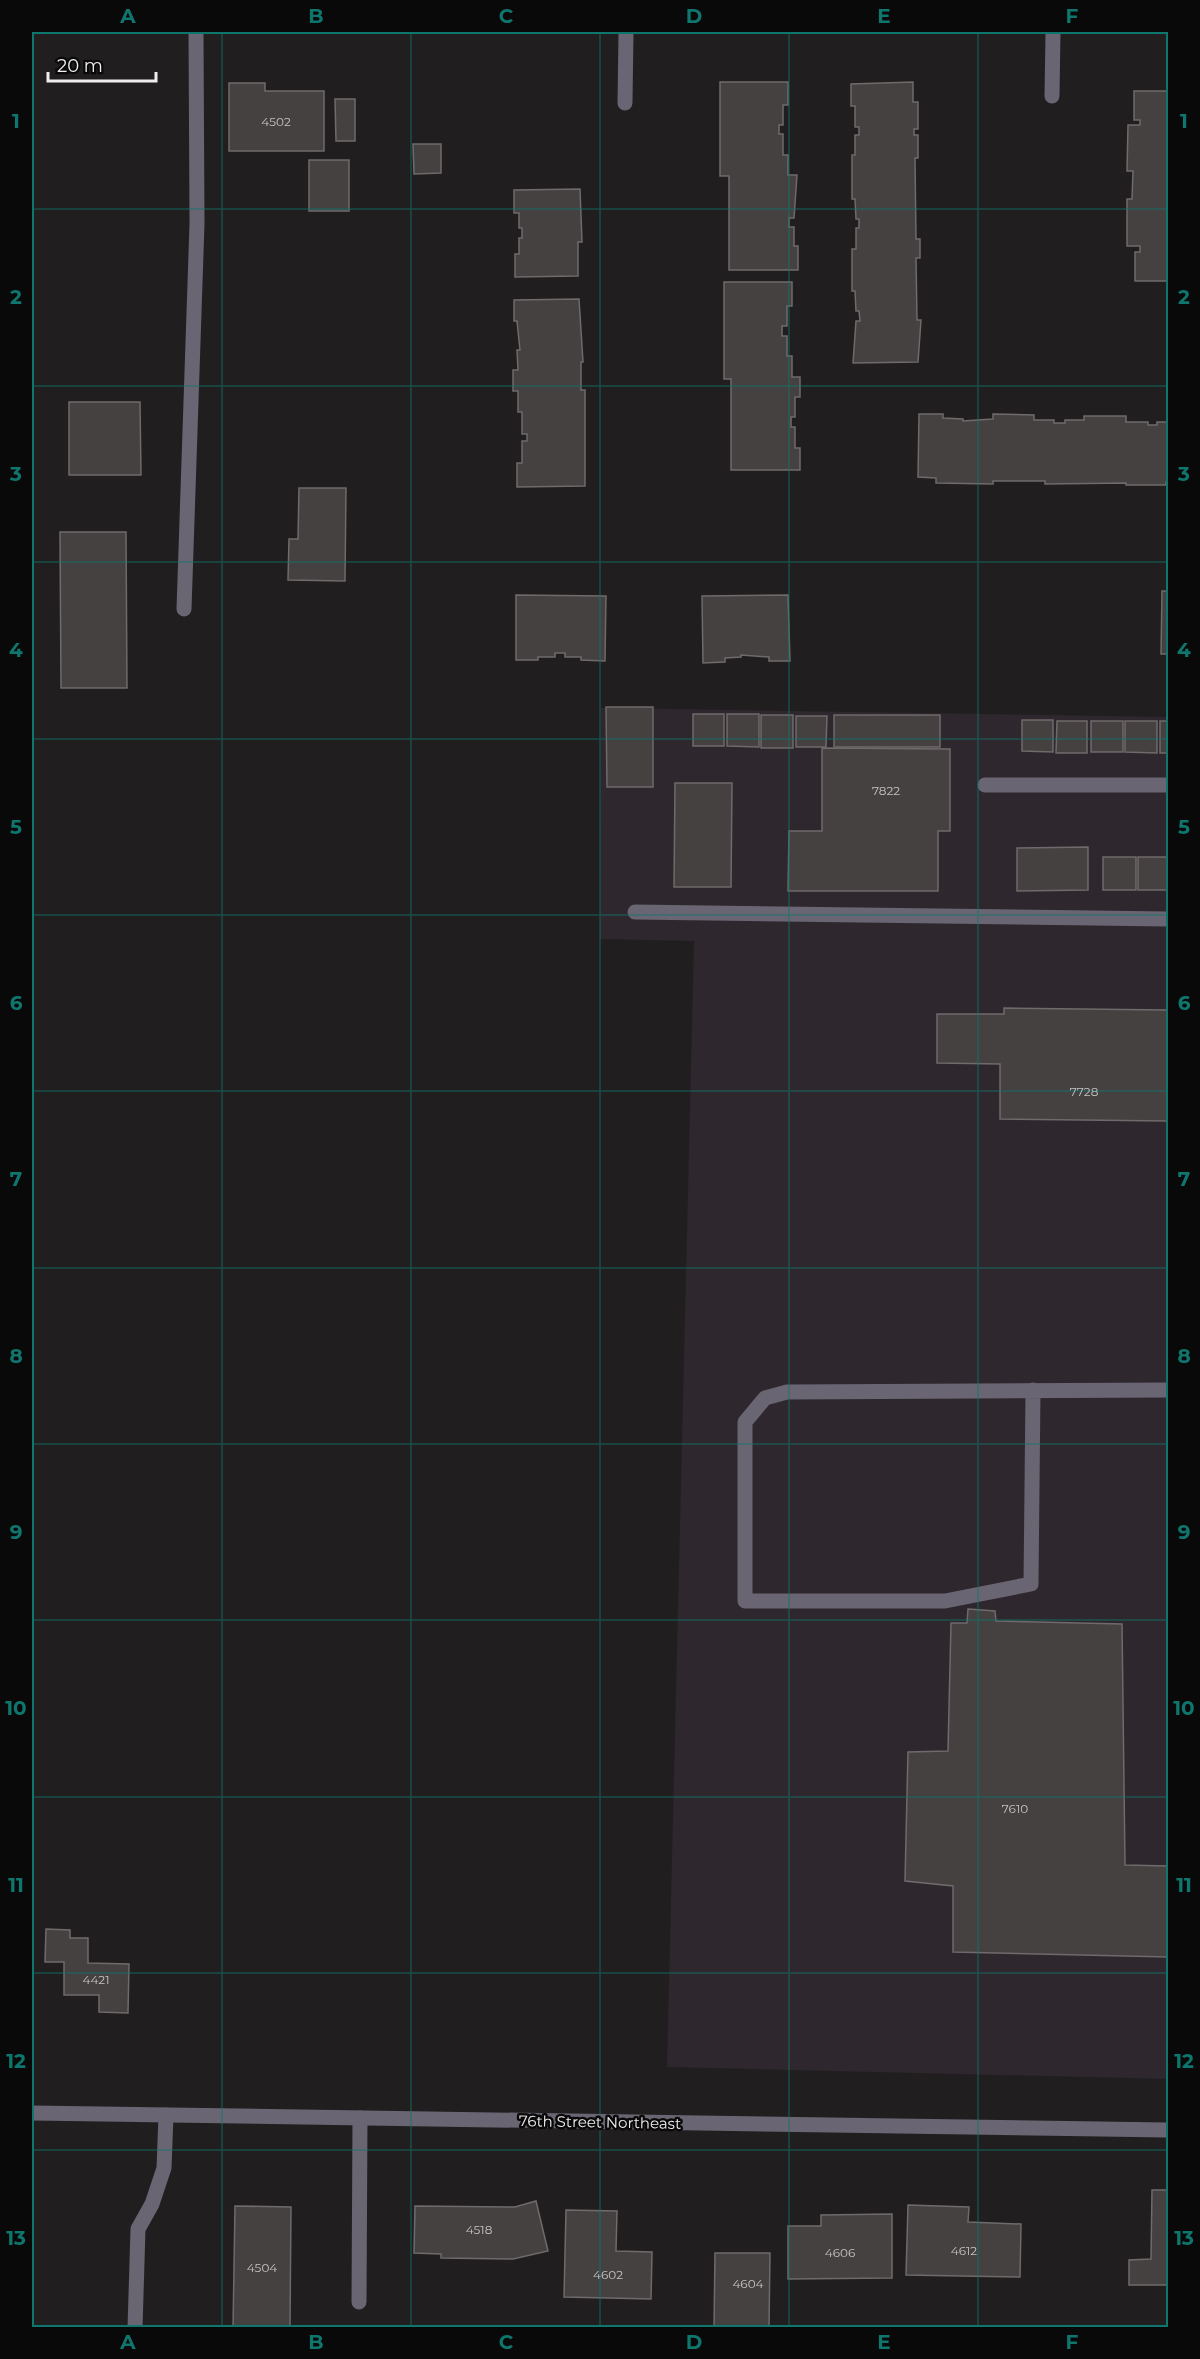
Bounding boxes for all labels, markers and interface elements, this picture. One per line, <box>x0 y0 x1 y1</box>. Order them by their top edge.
text: A <box>119 4 136 28</box>
text: B <box>308 4 324 28</box>
text: C <box>499 4 514 28</box>
text: D <box>686 4 702 28</box>
text: E <box>877 4 891 28</box>
text: F <box>1066 4 1079 28</box>
scale bar <box>48 45 156 83</box>
text: 20 m <box>57 55 103 77</box>
text: 1 <box>12 109 20 133</box>
text: 1 <box>1180 109 1188 133</box>
house number: 4502 <box>261 114 291 129</box>
text: 2 <box>10 285 22 309</box>
text: 2 <box>1178 285 1190 309</box>
text: 3 <box>9 462 22 486</box>
text: 3 <box>1177 462 1190 486</box>
text: 4 <box>9 638 23 662</box>
text: 4 <box>1177 638 1191 662</box>
house number: 7822 <box>872 783 900 798</box>
text: 5 <box>10 815 22 839</box>
text: 5 <box>1178 815 1190 839</box>
text: 6 <box>10 991 23 1015</box>
text: 6 <box>1178 991 1191 1015</box>
house number: 7728 <box>1070 1084 1099 1099</box>
text: 7 <box>10 1167 22 1191</box>
text: 7 <box>1178 1167 1190 1191</box>
text: 8 <box>9 1344 23 1368</box>
text: 8 <box>1177 1344 1191 1368</box>
text: 9 <box>10 1520 22 1544</box>
text: 9 <box>1178 1520 1190 1544</box>
text: 10 <box>5 1696 27 1720</box>
text: 10 <box>1173 1696 1195 1720</box>
house number: 7610 <box>1002 1801 1028 1816</box>
text: 11 <box>8 1873 24 1897</box>
text: 11 <box>1176 1873 1192 1897</box>
house number: 4421 <box>83 1972 110 1987</box>
text: 12 <box>6 2049 26 2073</box>
text: 12 <box>1174 2049 1194 2073</box>
street label: 76th Street Northeast <box>519 2111 681 2133</box>
house number: 4518 <box>466 2222 493 2237</box>
text: 13 <box>6 2226 26 2250</box>
text: 13 <box>1174 2226 1194 2250</box>
house number: 4612 <box>951 2243 977 2258</box>
house number: 4606 <box>825 2245 855 2260</box>
house number: 4504 <box>247 2260 277 2275</box>
house number: 4602 <box>593 2267 623 2282</box>
house number: 4604 <box>732 2276 764 2291</box>
text: A <box>119 2330 136 2354</box>
text: B <box>308 2330 324 2354</box>
text: C <box>499 2330 514 2354</box>
text: D <box>686 2330 702 2354</box>
text: E <box>877 2330 891 2354</box>
text: F <box>1066 2330 1079 2354</box>

